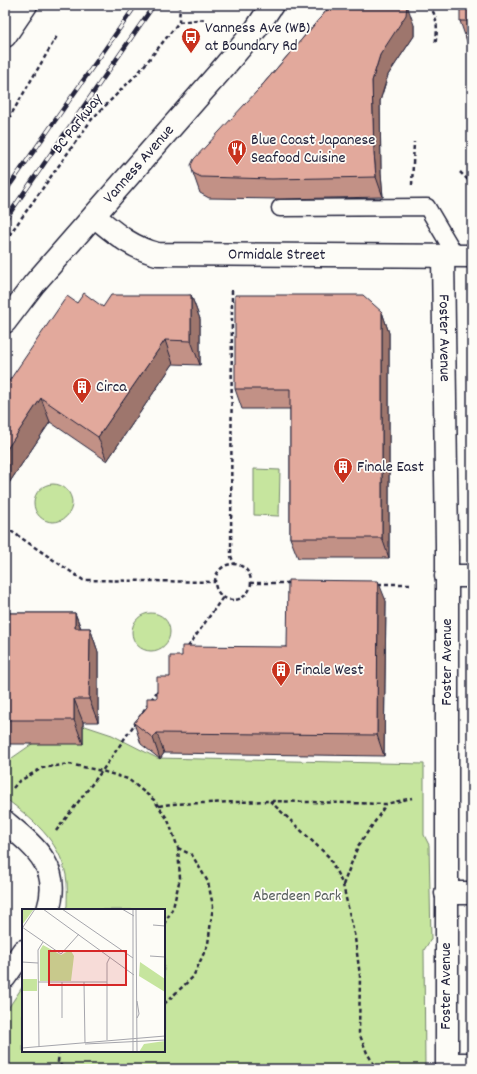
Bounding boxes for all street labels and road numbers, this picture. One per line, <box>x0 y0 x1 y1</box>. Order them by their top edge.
street label: BC Parkway <box>47 89 109 159</box>
street label: Vanness Avenue <box>98 120 180 209</box>
street label: Ormidale Street <box>228 243 326 267</box>
street label: Foster Avenue <box>432 294 456 382</box>
street label: Foster Avenue <box>436 618 459 706</box>
street label: Foster Avenue <box>435 942 458 1030</box>

